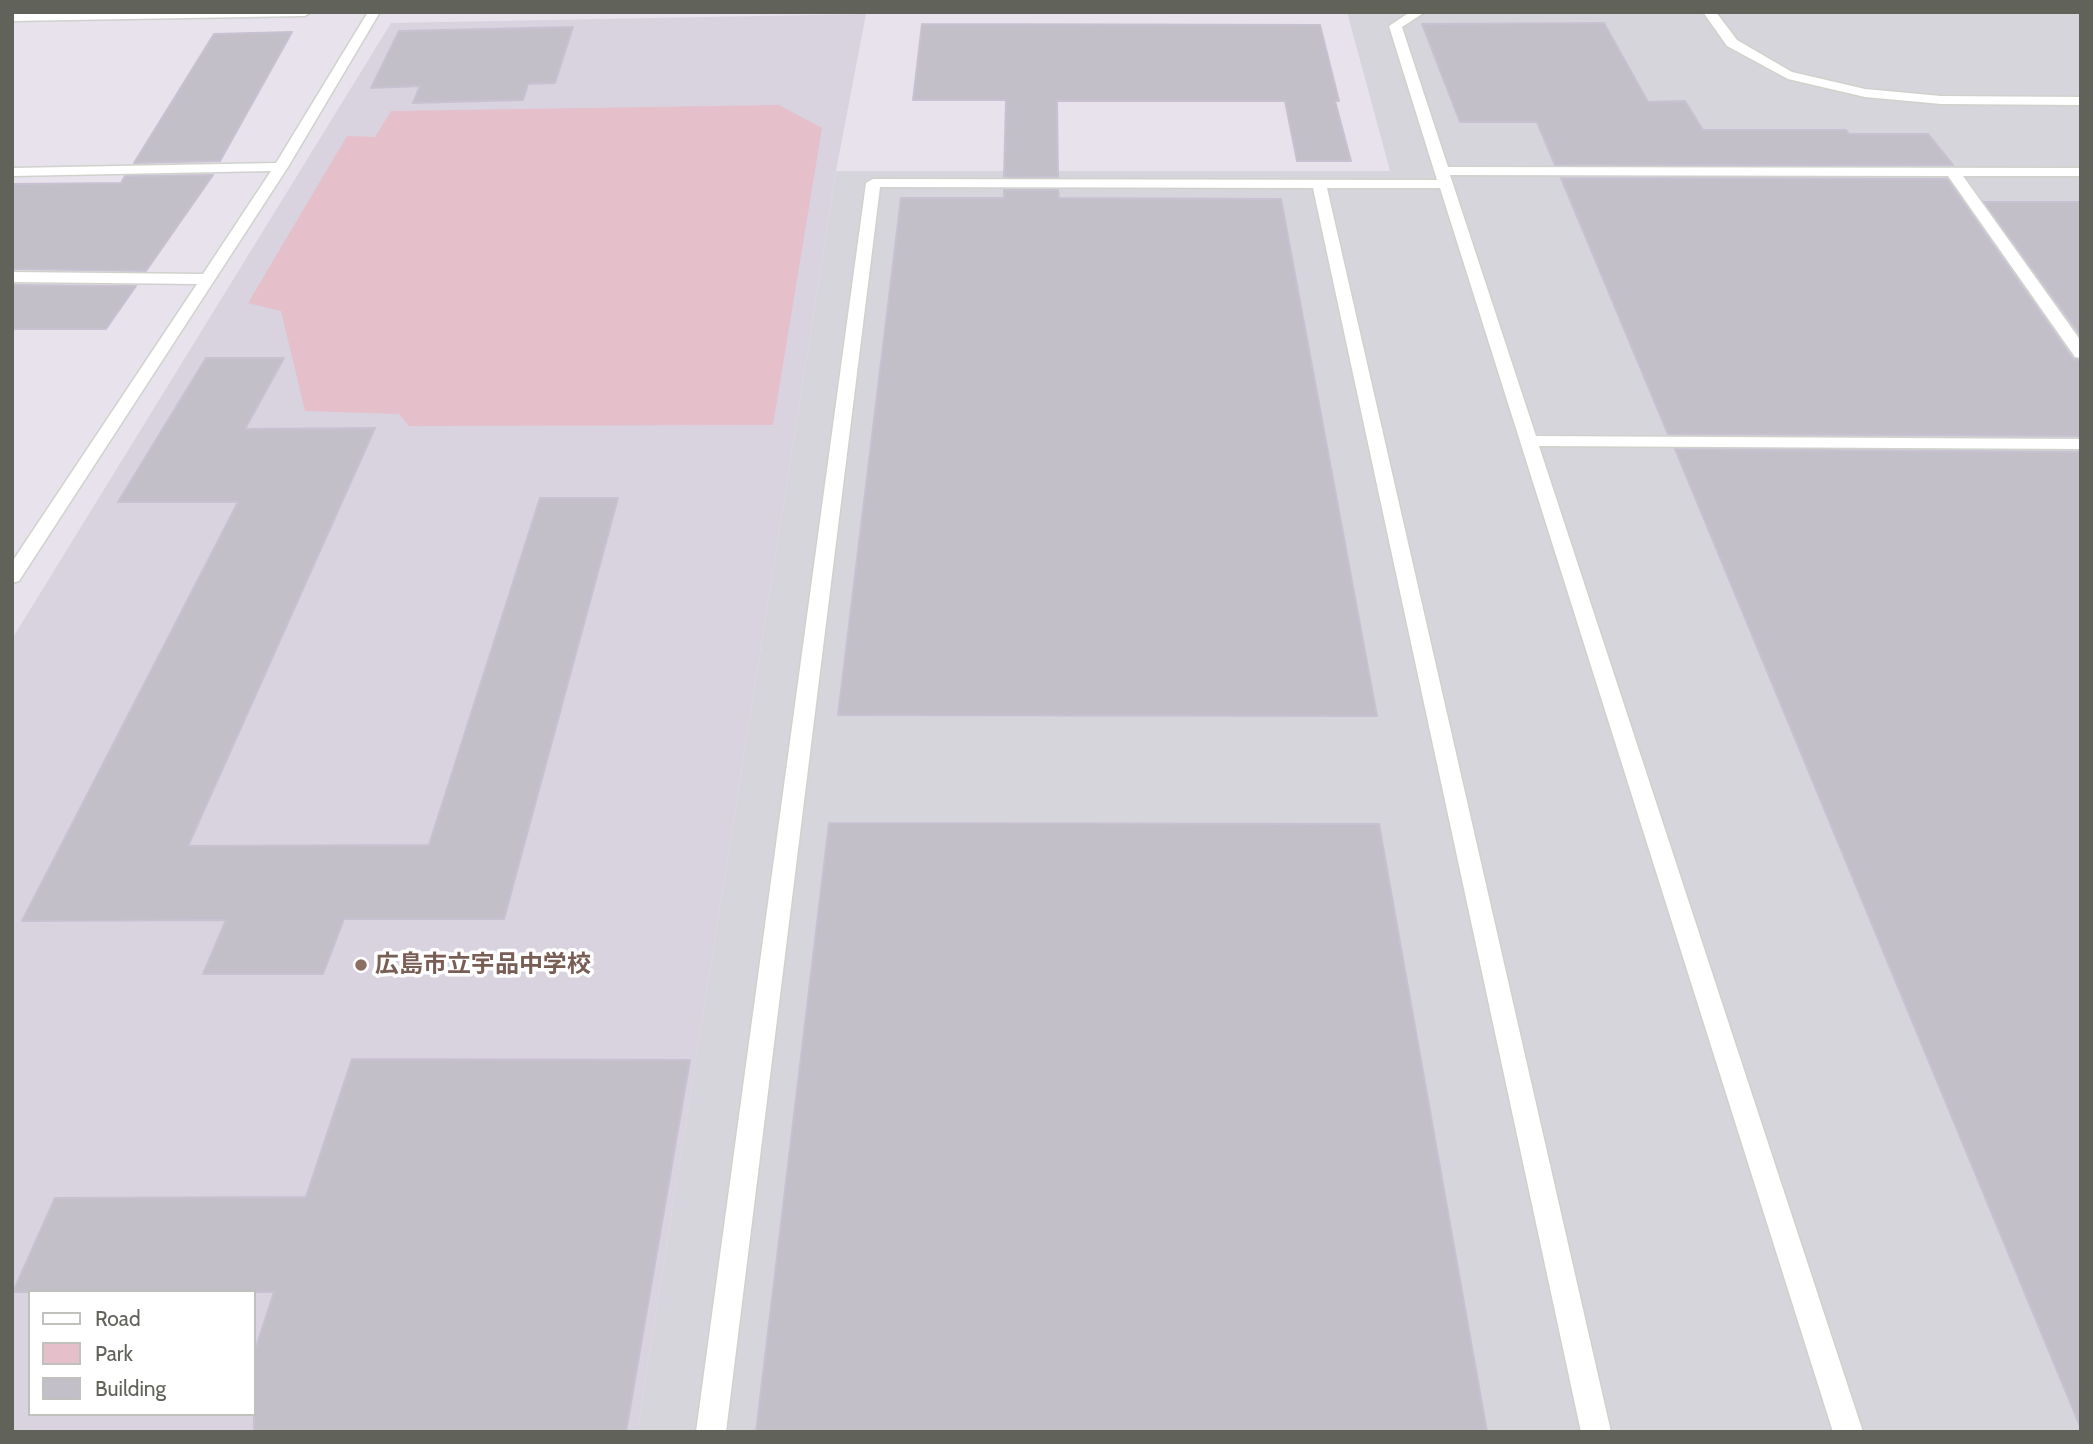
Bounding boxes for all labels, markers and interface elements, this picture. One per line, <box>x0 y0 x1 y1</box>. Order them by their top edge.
place label: 広島市立宇品中学校 <box>375 951 591 979</box>
marker: 広島市立宇品中学校 <box>353 957 369 973</box>
legend <box>28 1290 256 1416</box>
text: Road <box>95 1306 141 1331</box>
text: Park <box>95 1341 133 1366</box>
text: Building <box>95 1376 166 1401</box>

